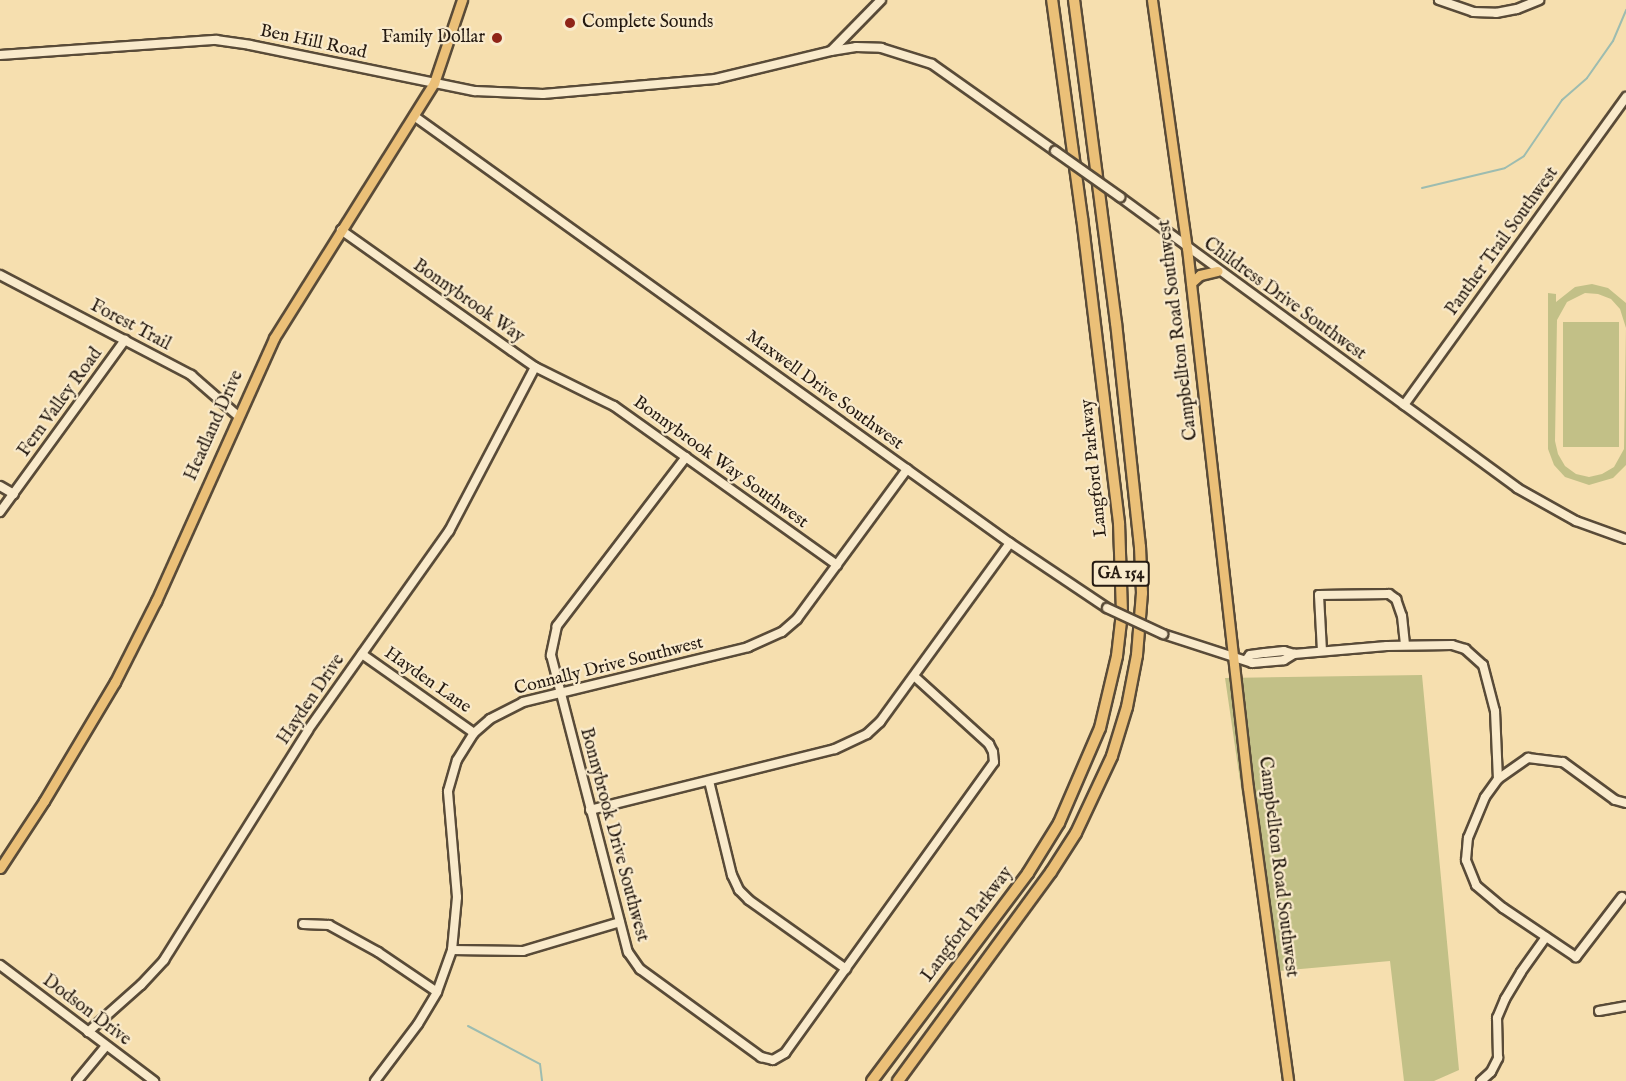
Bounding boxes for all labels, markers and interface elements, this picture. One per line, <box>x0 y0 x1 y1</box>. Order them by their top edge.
place label: Complete Sounds <box>582 12 713 34</box>
marker: Complete Sounds <box>563 16 577 30</box>
street label: Ben Hill Road <box>258 21 368 65</box>
place label: Family Dollar <box>382 27 485 49</box>
marker: Family Dollar <box>490 31 504 45</box>
street label: Panther Trail Southwest <box>1442 164 1564 320</box>
street label: Campbellton Road Southwest <box>1155 218 1203 442</box>
street label: Childress Drive Southwest <box>1199 234 1369 366</box>
street label: Bonnybrook Way <box>408 256 528 348</box>
street label: Forest Trail <box>86 296 174 356</box>
street label: Maxwell Drive Southwest <box>741 327 907 455</box>
street label: Fern Valley Road <box>14 344 108 462</box>
street label: Headland Drive <box>181 367 249 485</box>
street label: Bonnybrook Way Southwest <box>628 392 812 534</box>
street label: Langford Parkway <box>1077 398 1113 538</box>
road number: GA 154 <box>1091 561 1151 587</box>
street label: Connally Drive Southwest <box>512 633 706 701</box>
street label: Hayden Lane <box>379 643 475 719</box>
street label: Hayden Drive <box>274 651 350 749</box>
street label: Bonnybrook Drive Southwest <box>574 726 652 944</box>
street label: Campbellton Road Southwest <box>1253 755 1301 979</box>
street label: Langford Parkway <box>918 863 1018 987</box>
street label: Dodson Drive <box>38 971 134 1051</box>

